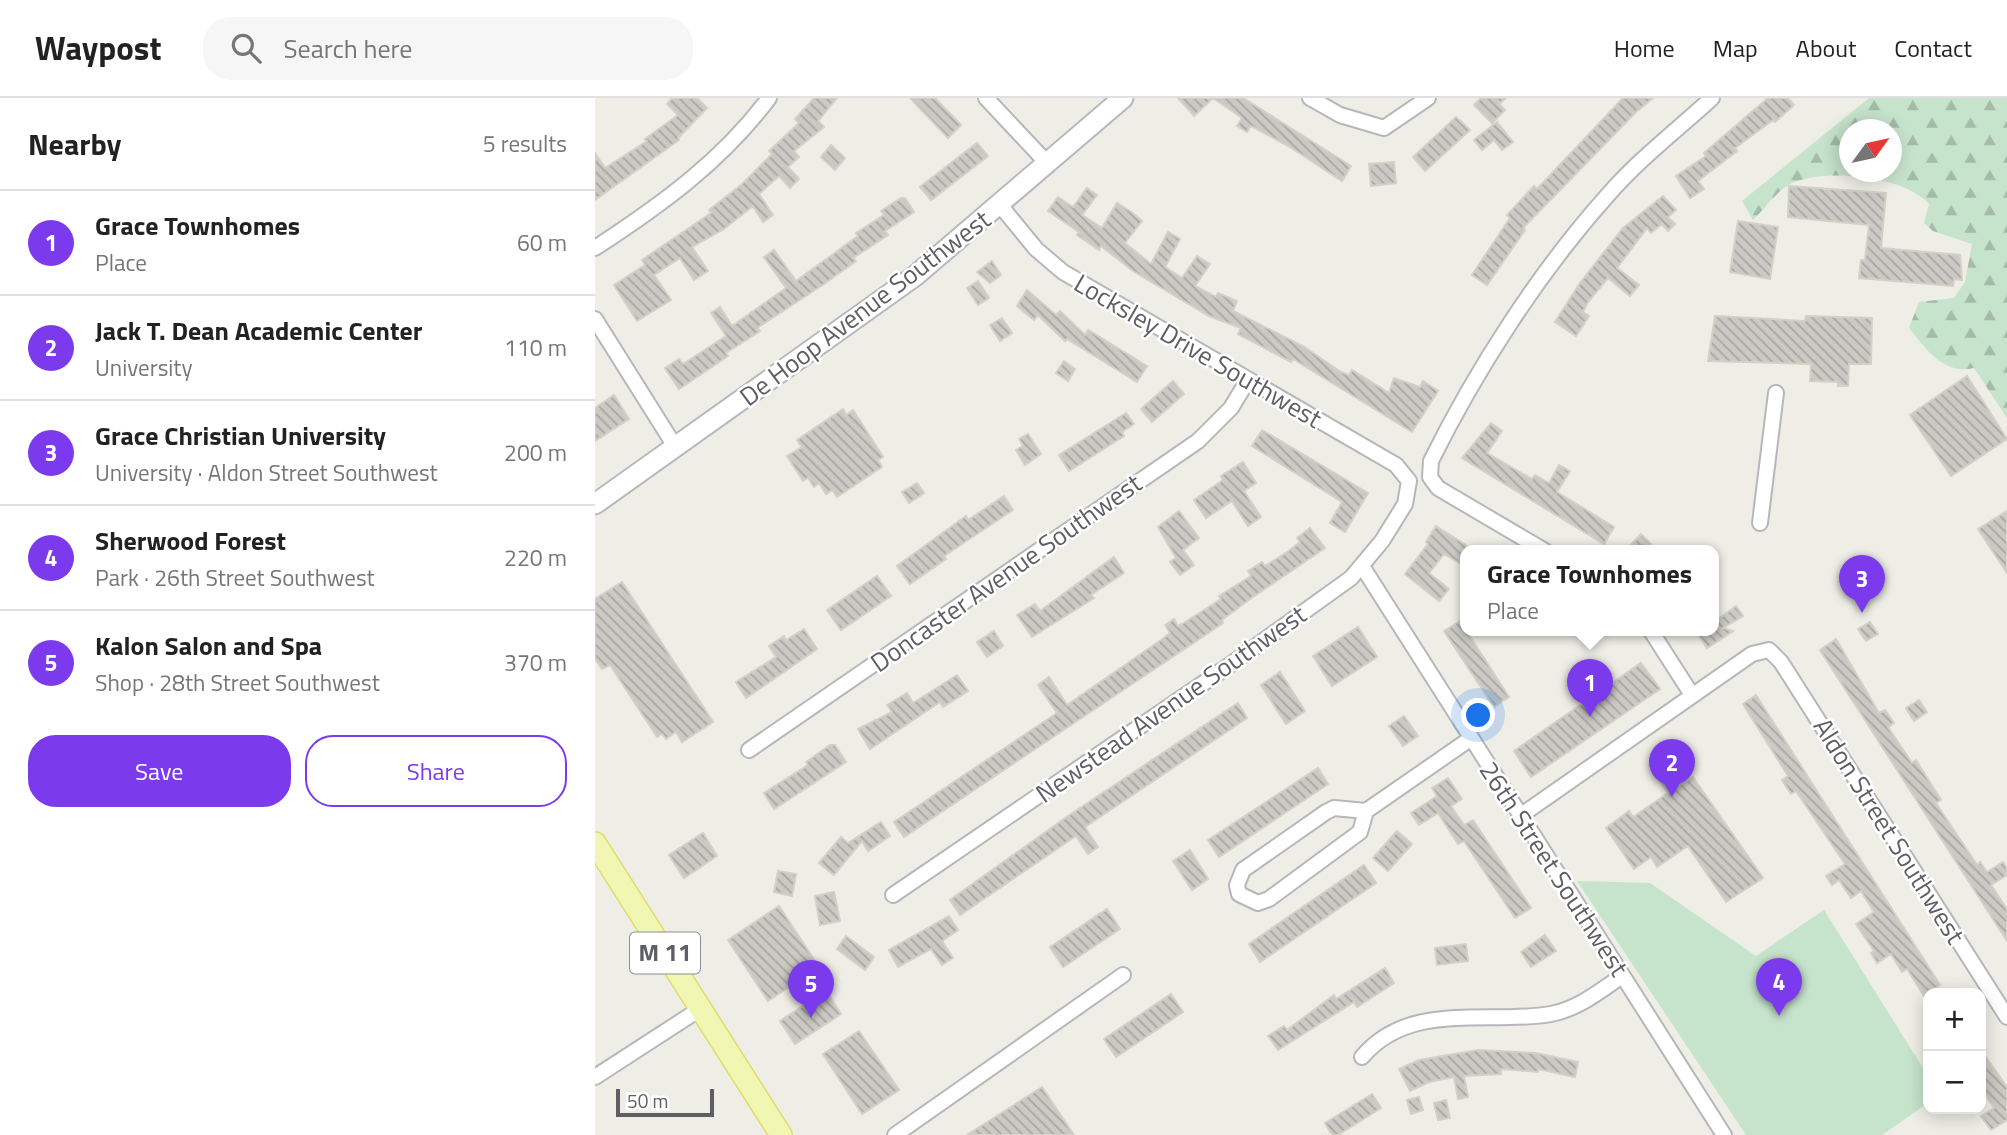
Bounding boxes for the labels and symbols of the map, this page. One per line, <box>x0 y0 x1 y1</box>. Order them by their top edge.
north arrow <box>1839 119 1902 182</box>
street label: De Hoop Avenue Southwest <box>731 200 998 415</box>
street label: Locksley Drive Southwest <box>1067 264 1329 438</box>
street label: Doncaster Avenue Southwest <box>862 464 1149 681</box>
pin: 3 <box>1839 555 1885 613</box>
street label: Newstead Avenue Southwest <box>1027 595 1314 812</box>
pin: 1 <box>1567 659 1613 717</box>
your location <box>1461 698 1495 732</box>
street label: Aldon Street Southwest <box>1804 710 1975 951</box>
pin: 2 <box>1649 739 1695 797</box>
street label: 26th Street Southwest <box>1470 754 1639 984</box>
road number: M 11 <box>630 932 700 974</box>
pin: 4 <box>1756 958 1802 1016</box>
pin: 5 <box>788 960 834 1018</box>
scale bar <box>616 1086 714 1118</box>

